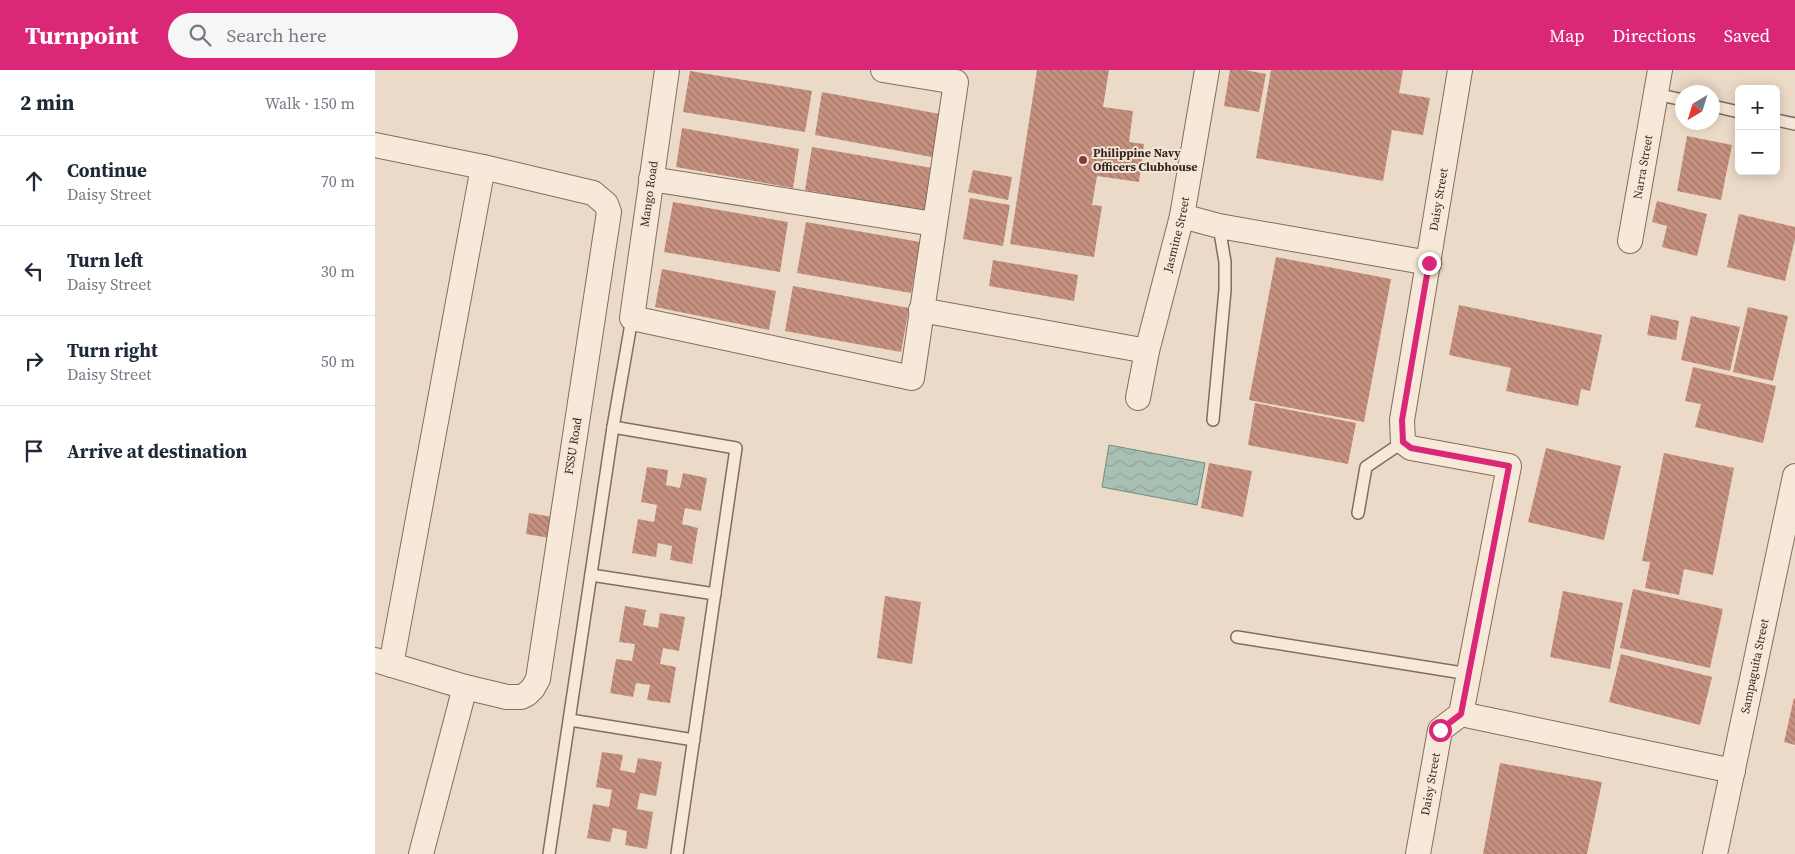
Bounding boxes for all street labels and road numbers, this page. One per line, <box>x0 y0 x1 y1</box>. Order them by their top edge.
street label: Narra Street <box>1629 134 1656 200</box>
street label: Mango Road <box>636 160 662 228</box>
street label: Daisy Street <box>1425 167 1452 232</box>
street label: Jasmine Street <box>1159 196 1193 275</box>
street label: FSSU Road <box>561 416 585 476</box>
street label: Sampaguita Street <box>1737 617 1773 715</box>
street label: Daisy Street <box>1417 751 1444 817</box>

